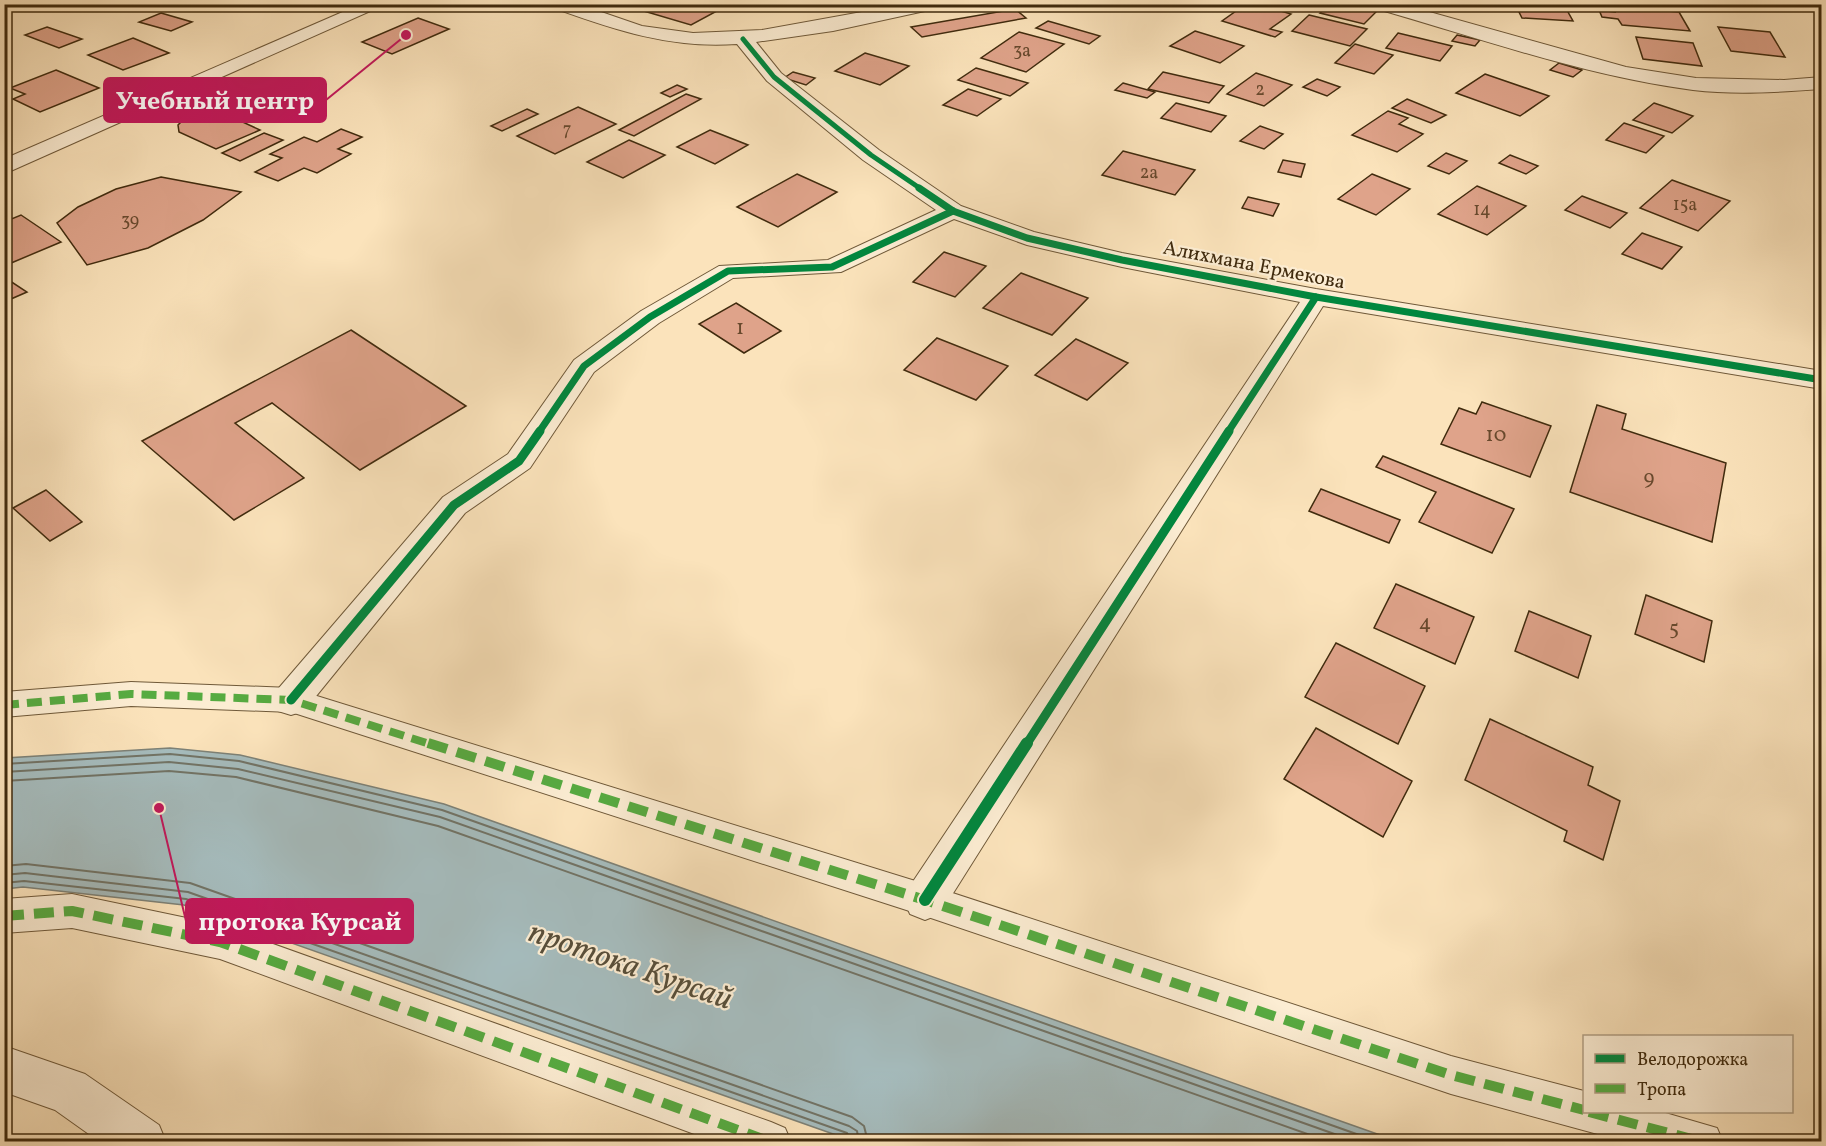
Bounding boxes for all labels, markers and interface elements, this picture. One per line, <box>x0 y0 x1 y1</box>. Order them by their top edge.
house number: 3а <box>1013 39 1031 64</box>
callout: Учебный центр <box>104 78 326 122</box>
house number: 2 <box>1255 78 1265 103</box>
text: Учебный центр <box>116 84 314 120</box>
house number: 7 <box>563 118 571 143</box>
house number: 2а <box>1140 161 1158 186</box>
house number: 15а <box>1673 193 1697 218</box>
house number: 14 <box>1473 198 1491 223</box>
house number: 39 <box>121 209 139 234</box>
street label: Алихмана Ермекова <box>1161 235 1347 297</box>
house number: 1 <box>736 314 744 343</box>
house number: 10 <box>1486 421 1506 450</box>
house number: 9 <box>1644 464 1655 493</box>
house number: 4 <box>1419 609 1431 638</box>
house number: 5 <box>1669 614 1679 643</box>
callout: протока Курсай <box>186 899 413 943</box>
text: протока Курсай <box>199 905 401 941</box>
water label: протока Курсай <box>522 911 738 1023</box>
legend <box>1583 1035 1793 1113</box>
text: Велодорожка <box>1637 1048 1748 1073</box>
text: Тропа <box>1637 1078 1686 1103</box>

